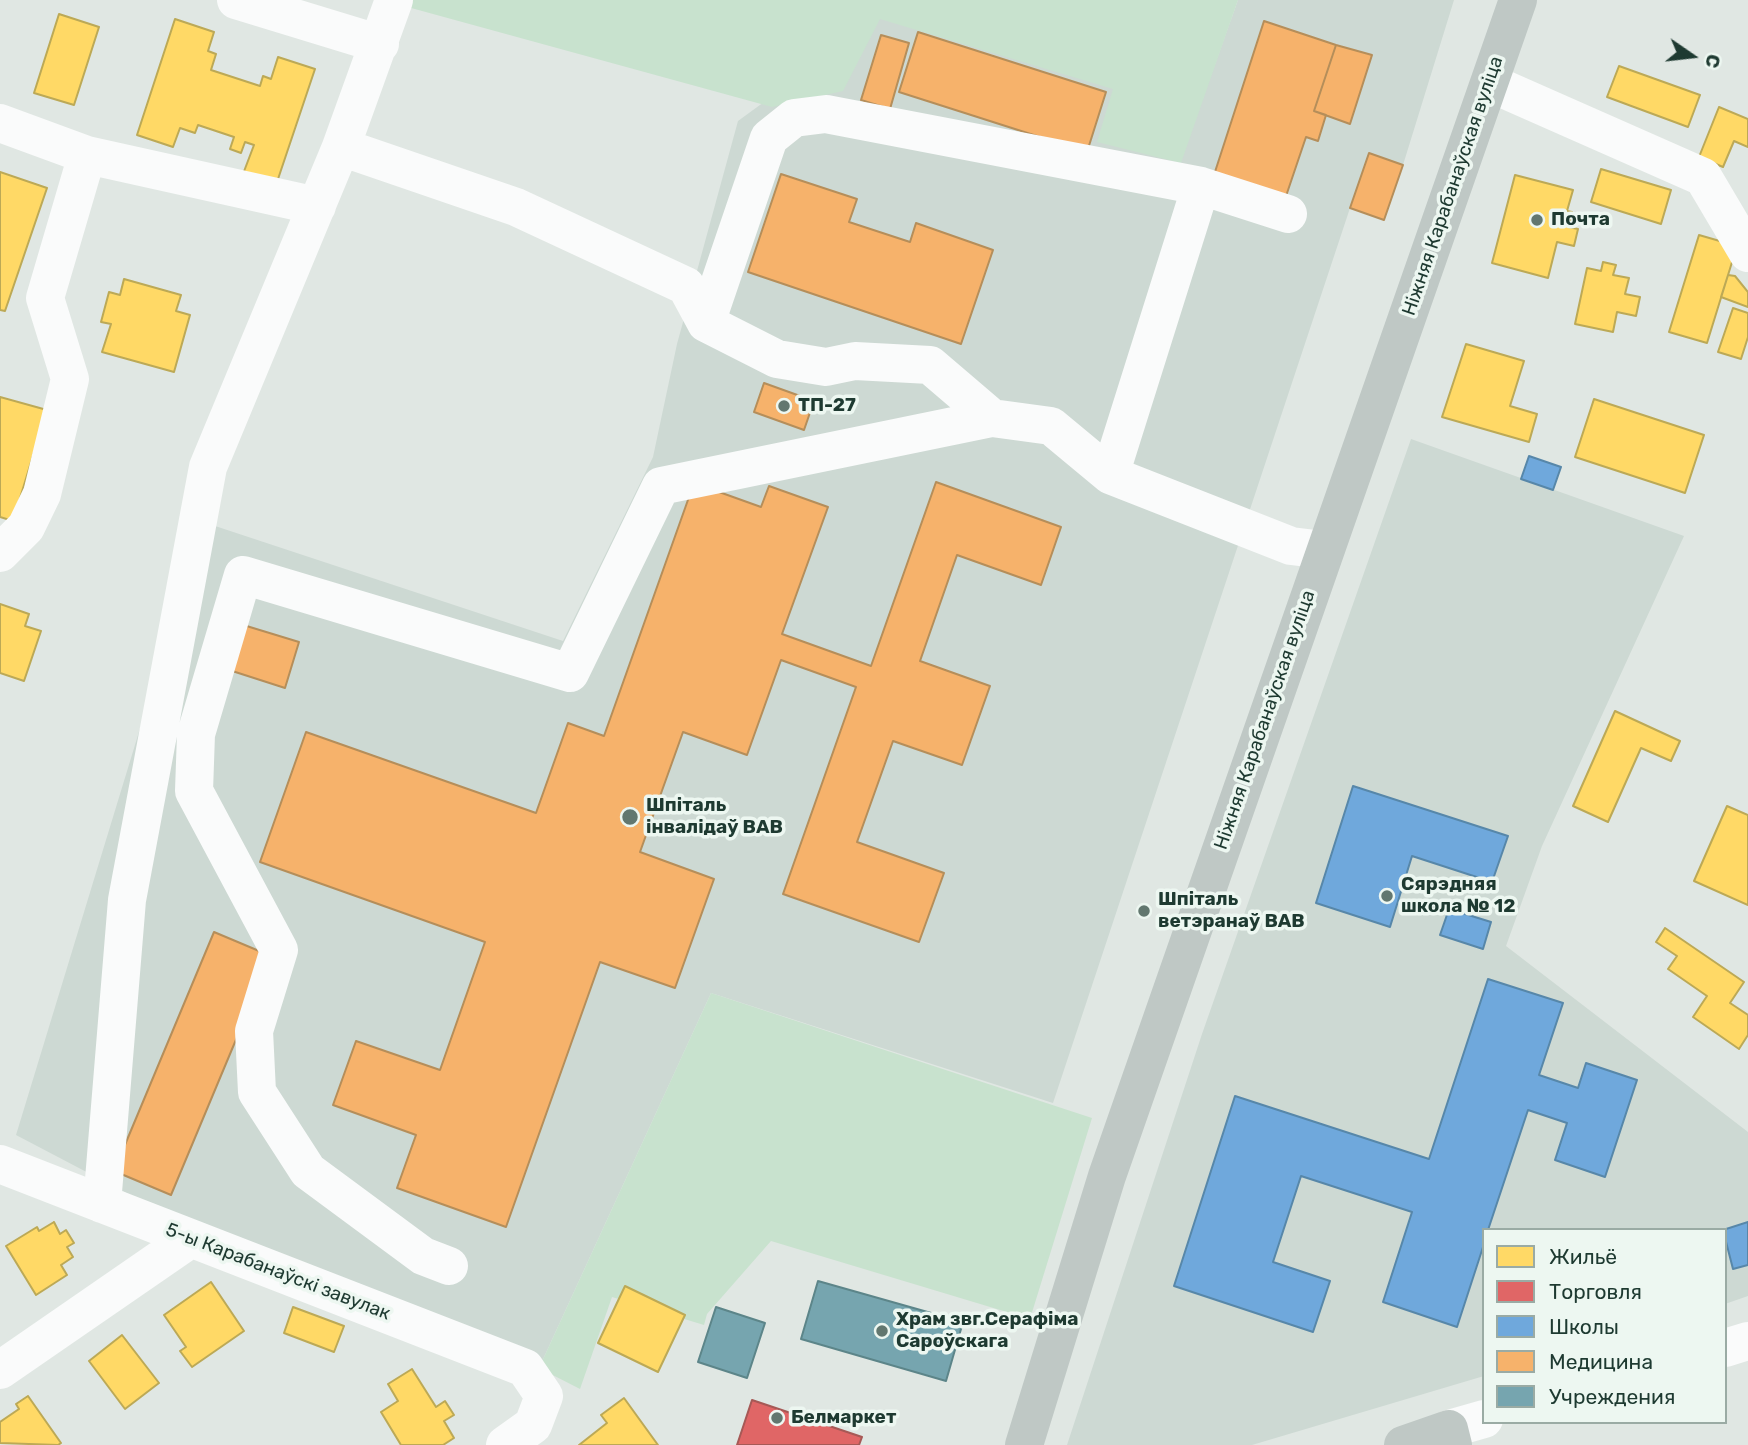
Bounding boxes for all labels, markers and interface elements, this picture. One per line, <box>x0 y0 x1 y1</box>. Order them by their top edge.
north arrow <box>1657 21 1727 91</box>
text: С <box>1700 52 1726 70</box>
street label: Ніжняя Карабанаўская вуліца <box>1398 53 1508 319</box>
place label: Почта <box>1551 209 1610 231</box>
marker: Почта <box>1529 212 1545 228</box>
place label: ТП-27 <box>798 395 856 417</box>
marker: ТП-27 <box>776 398 792 414</box>
street label: Ніжняя Карабанаўская вуліца <box>1210 587 1320 853</box>
place label: Шпіталь інвалідаў ВАВ <box>646 795 783 839</box>
marker: Шпіталь інвалідаў ВАВ <box>620 807 640 827</box>
place label: Сярэдняя школа № 12 <box>1401 874 1516 918</box>
marker: Сярэдняя школа № 12 <box>1379 888 1395 904</box>
place label: Шпіталь ветэранаў ВАВ <box>1158 889 1305 933</box>
marker: Шпіталь ветэранаў ВАВ <box>1136 903 1152 919</box>
street label: 5-ы Карабанаўскі завулак <box>162 1219 394 1325</box>
legend <box>1482 1228 1727 1424</box>
text: Жильё <box>1549 1244 1617 1269</box>
text: Торговля <box>1549 1279 1642 1304</box>
place label: Храм звг.Серафіма Сароўскага <box>896 1309 1078 1353</box>
text: Школы <box>1549 1314 1619 1339</box>
marker: Храм звг.Серафіма Сароўскага <box>874 1323 890 1339</box>
text: Медицина <box>1549 1349 1653 1374</box>
text: Учреждения <box>1549 1384 1675 1409</box>
place label: Белмаркет <box>791 1407 896 1429</box>
marker: Белмаркет <box>769 1410 785 1426</box>

